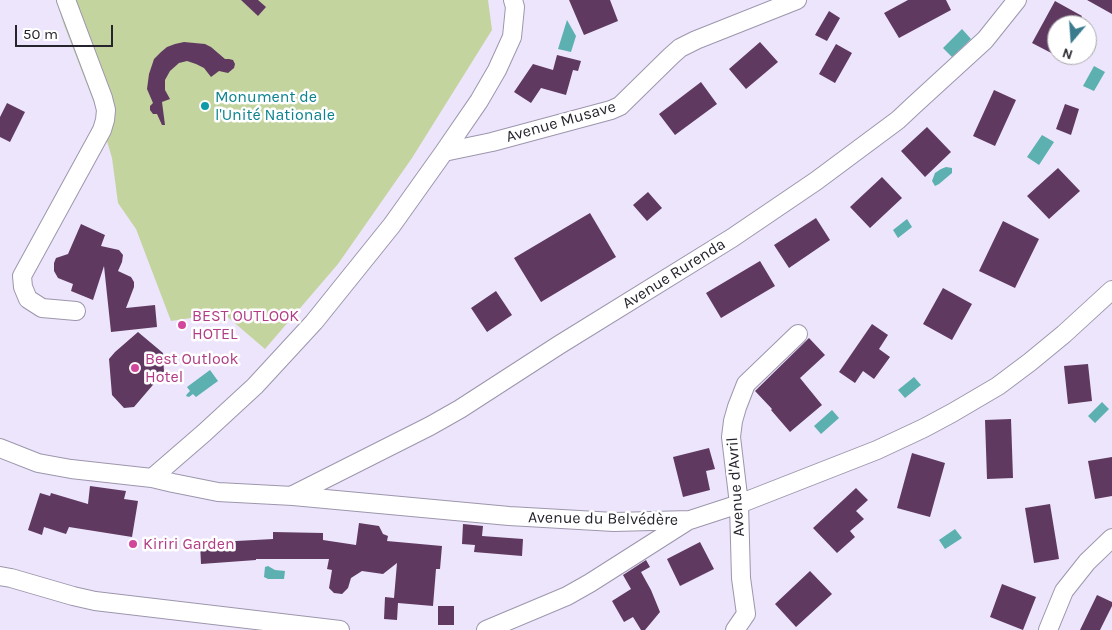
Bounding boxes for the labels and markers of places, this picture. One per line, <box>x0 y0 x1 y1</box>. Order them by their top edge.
place label: Monument de l'Unité Nationale <box>215 87 335 125</box>
marker: Monument de l'Unité Nationale <box>199 100 211 112</box>
place label: BEST OUTLOOK HOTEL <box>192 306 299 344</box>
marker: BEST OUTLOOK HOTEL <box>176 319 188 331</box>
place label: Best Outlook Hotel <box>145 349 238 387</box>
marker: Best Outlook Hotel <box>129 362 141 374</box>
place label: Kiriri Garden <box>143 534 235 554</box>
marker: Kiriri Garden <box>127 538 139 550</box>

